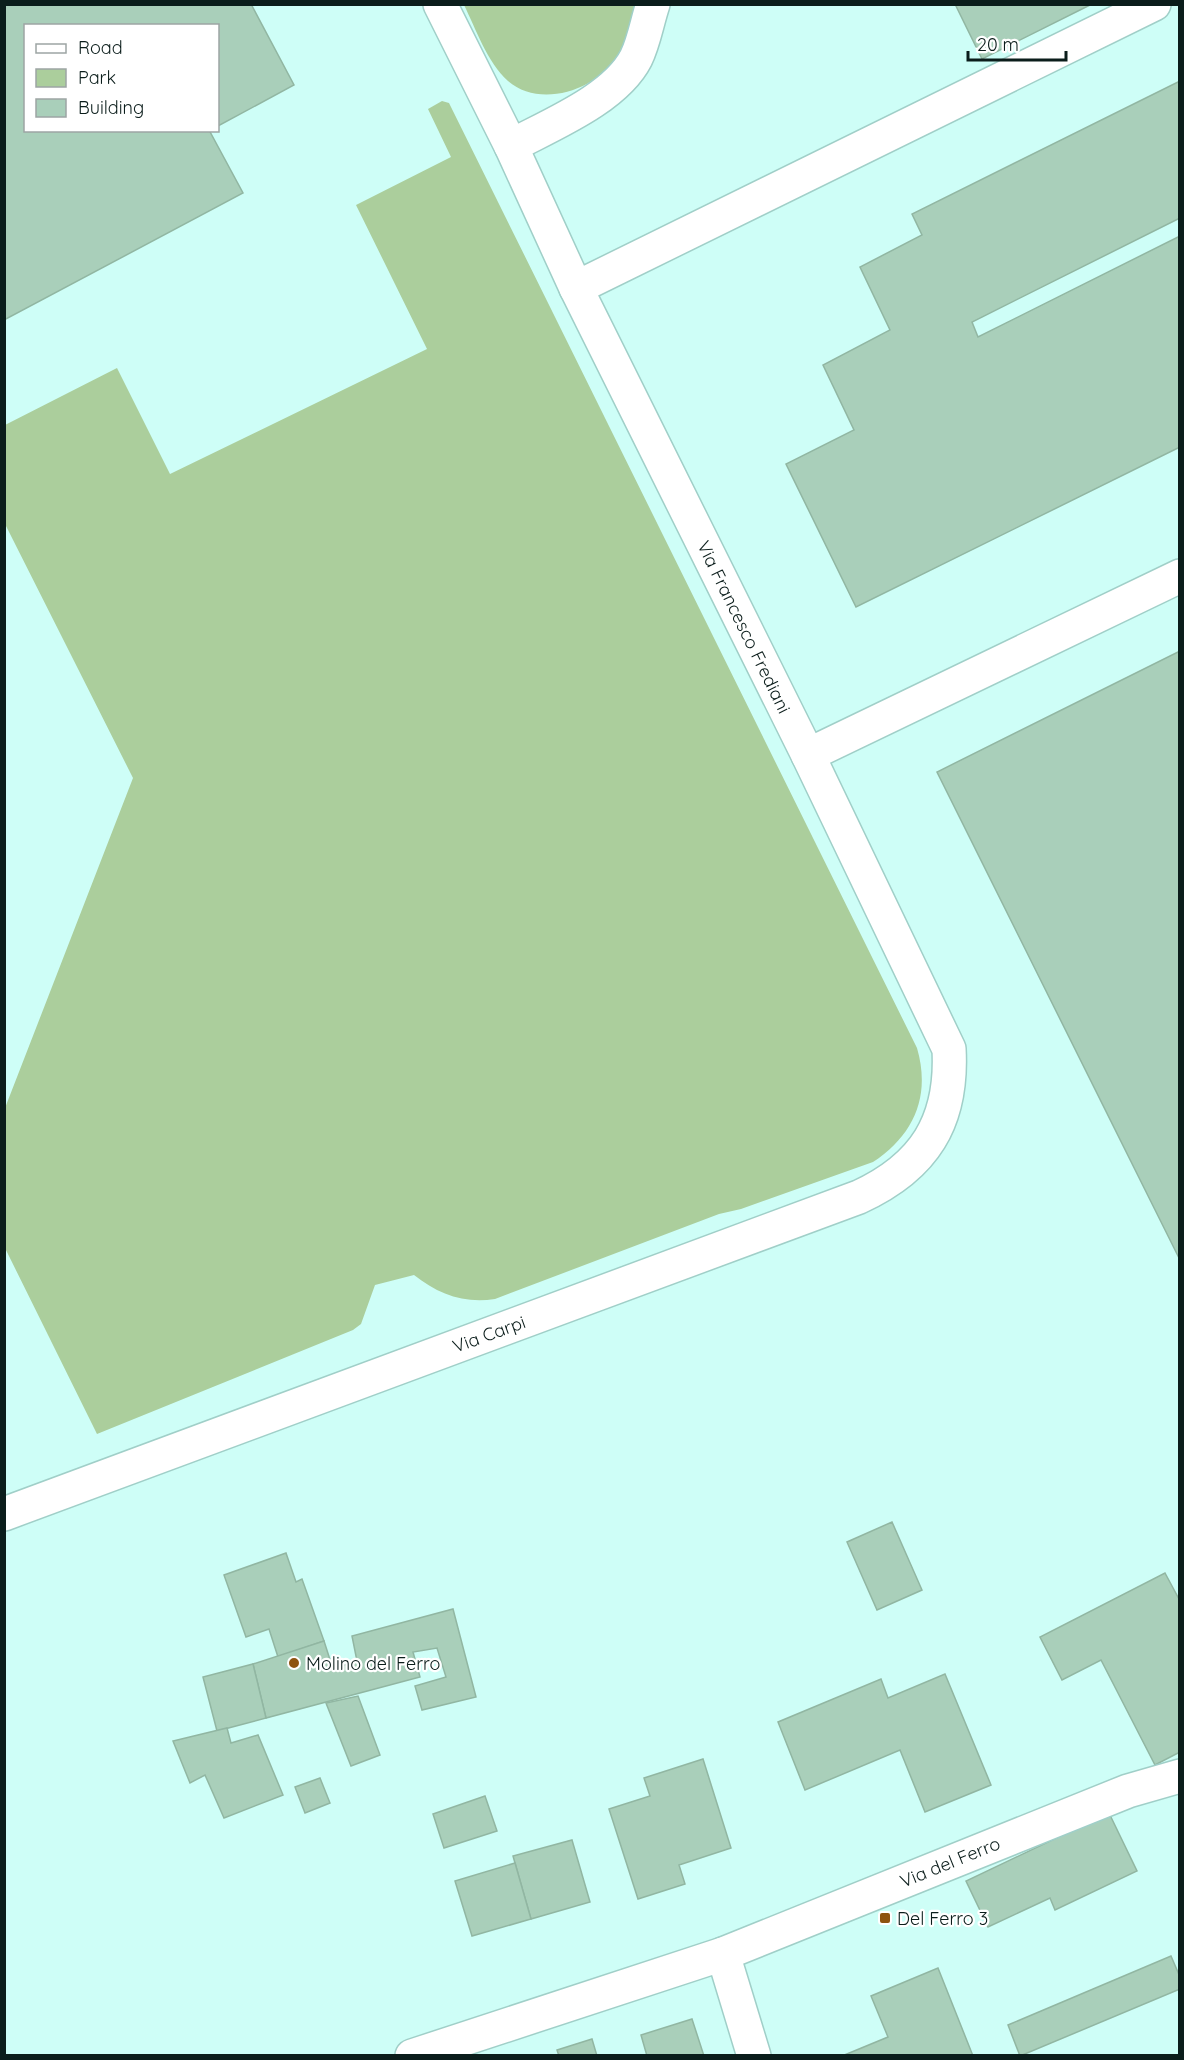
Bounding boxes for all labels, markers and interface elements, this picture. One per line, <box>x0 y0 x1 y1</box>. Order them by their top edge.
legend <box>24 24 219 132</box>
scale bar <box>968 24 1066 62</box>
text: 20 m <box>977 33 1019 56</box>
text: Road <box>78 36 123 59</box>
text: Park <box>78 66 116 89</box>
text: Building <box>78 96 144 119</box>
street label: Via Francesco Frediani <box>692 537 796 717</box>
street label: Via Carpi <box>449 1310 529 1358</box>
place label: Molino del Ferro <box>306 1652 441 1675</box>
marker: Molino del Ferro <box>287 1656 301 1670</box>
street label: Via del Ferro <box>896 1831 1004 1893</box>
place label: Del Ferro 3 <box>897 1907 988 1930</box>
marker: Del Ferro 3 <box>878 1911 892 1925</box>

